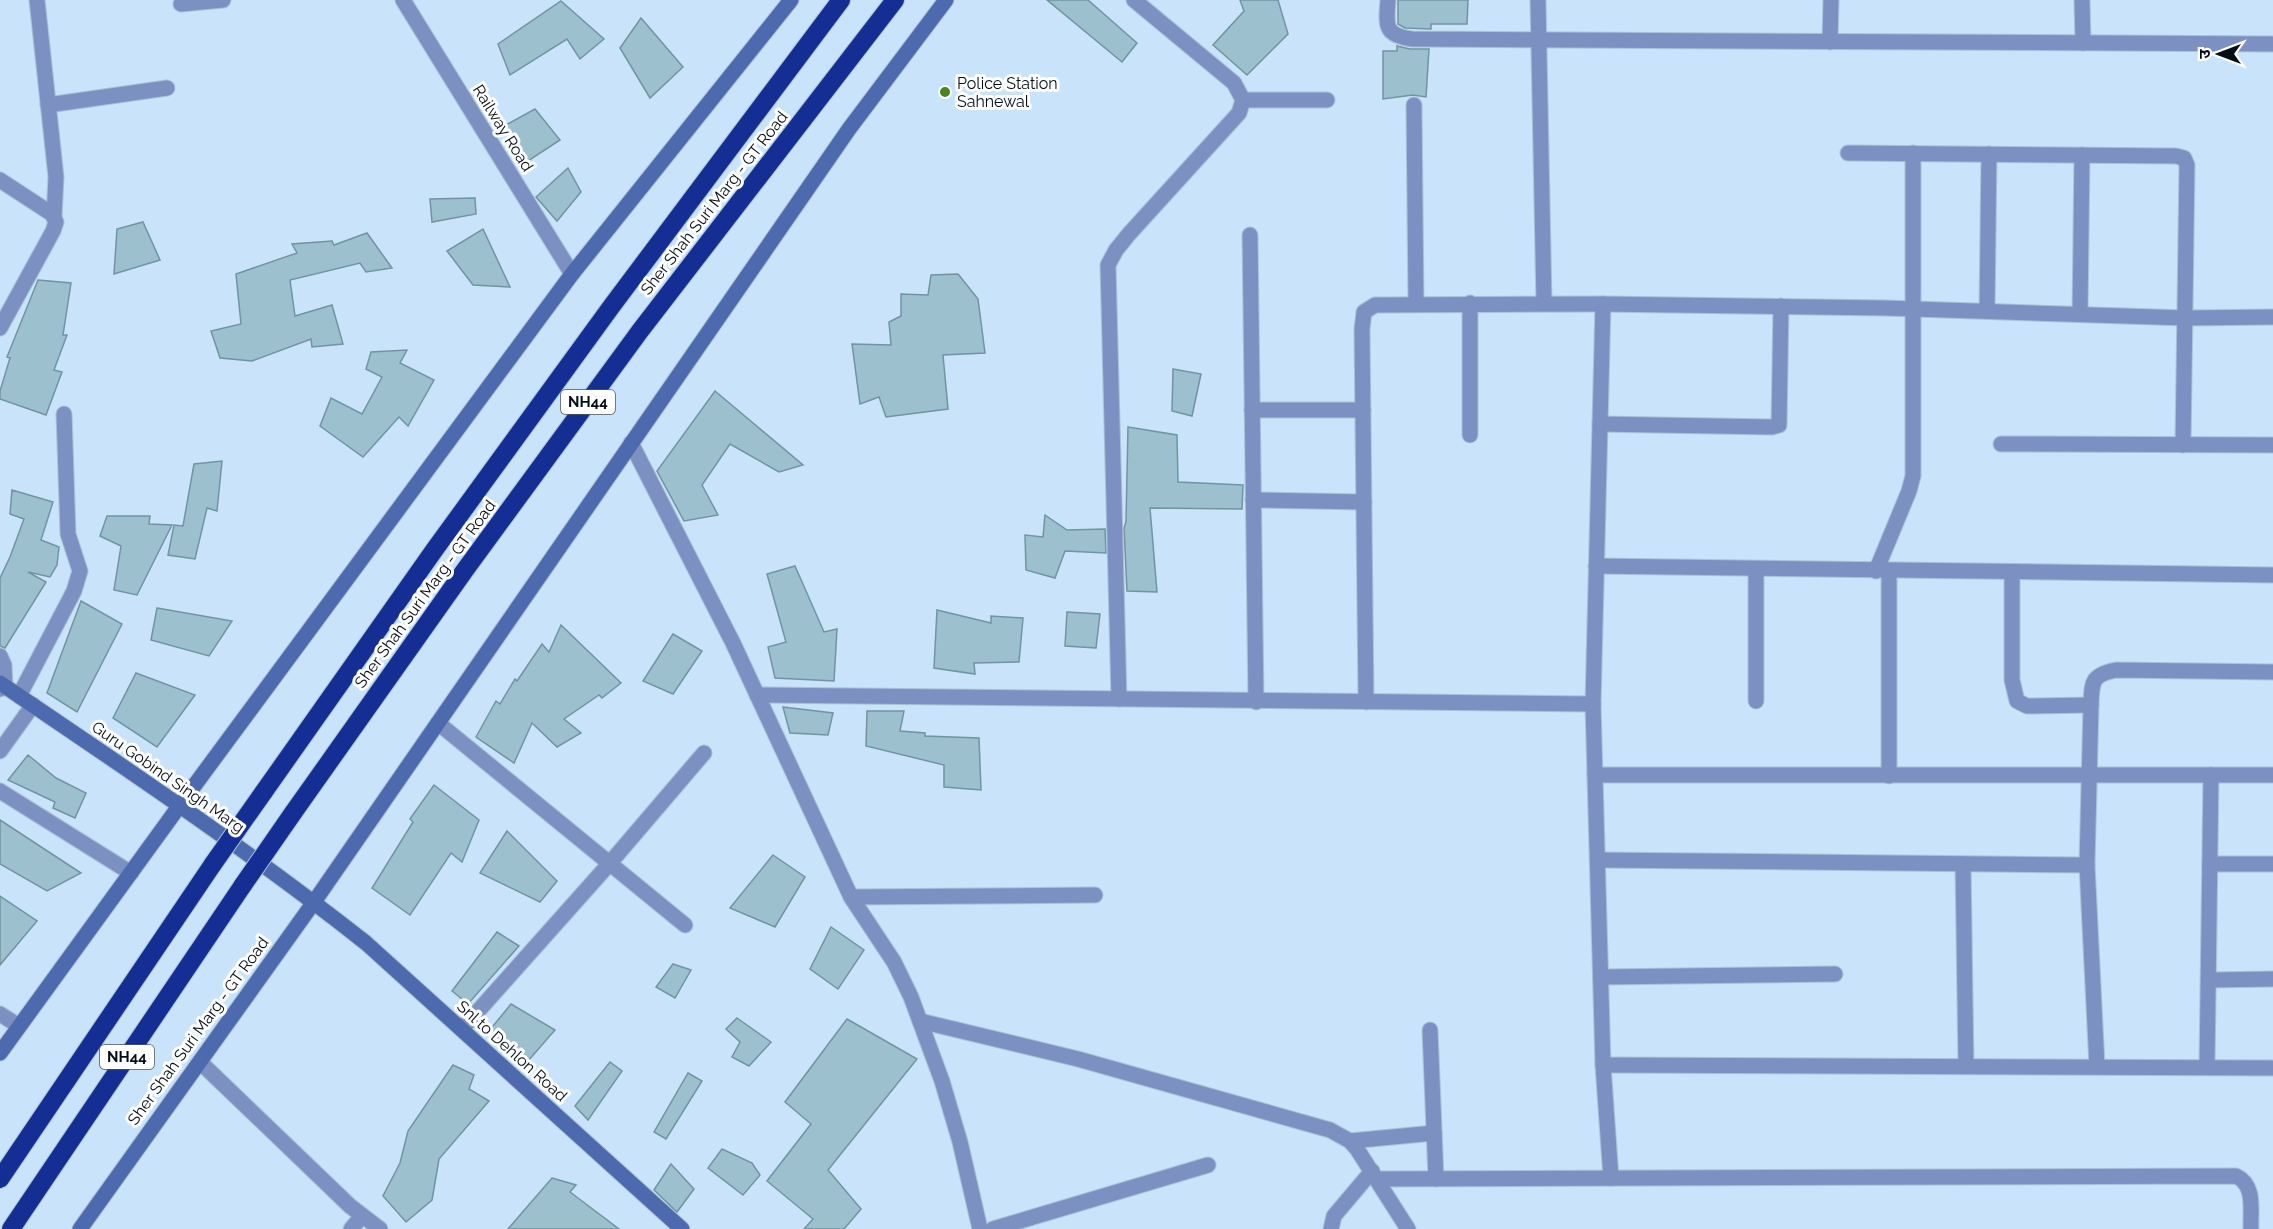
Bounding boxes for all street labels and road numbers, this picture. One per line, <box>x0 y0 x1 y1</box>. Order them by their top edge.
street label: Railway Road <box>469 81 537 175</box>
street label: Sher Shah Suri Marg - GT Road <box>637 108 791 298</box>
road number: NH44 <box>561 390 615 414</box>
street label: Sher Shah Suri Marg - GT Road <box>351 496 499 691</box>
street label: Guru Gobind Singh Marg <box>88 717 248 837</box>
street label: Sher Shah Suri Marg - GT Road <box>124 933 272 1128</box>
street label: Snl to Dehlon Road <box>453 997 571 1105</box>
road number: NH44 <box>100 1045 154 1069</box>

